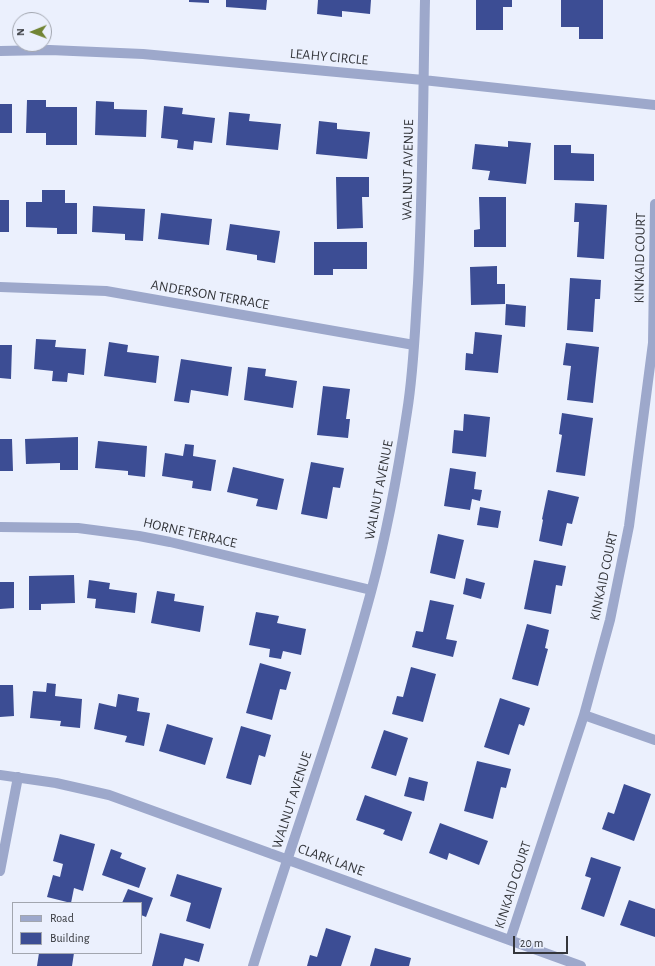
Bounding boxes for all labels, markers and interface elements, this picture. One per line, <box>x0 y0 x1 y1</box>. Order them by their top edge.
north arrow <box>12 12 52 52</box>
text: N <box>15 28 26 36</box>
street label: LEAHY CIRCLE <box>289 45 369 69</box>
street label: WALNUT AVENUE <box>399 119 417 221</box>
street label: KINKAID COURT <box>631 212 649 304</box>
street label: ANDERSON TERRACE <box>150 276 270 314</box>
street label: WALNUT AVENUE <box>361 439 397 541</box>
street label: HORNE TERRACE <box>141 514 239 552</box>
street label: KINKAID COURT <box>586 530 622 622</box>
street label: WALNUT AVENUE <box>268 749 316 851</box>
street label: KINKAID COURT <box>491 839 535 931</box>
street label: CLARK LANE <box>296 840 366 880</box>
legend <box>12 902 142 954</box>
text: Road <box>50 912 74 924</box>
scale bar <box>515 928 570 954</box>
text: Building <box>50 932 90 944</box>
text: 20 m <box>520 937 543 949</box>

